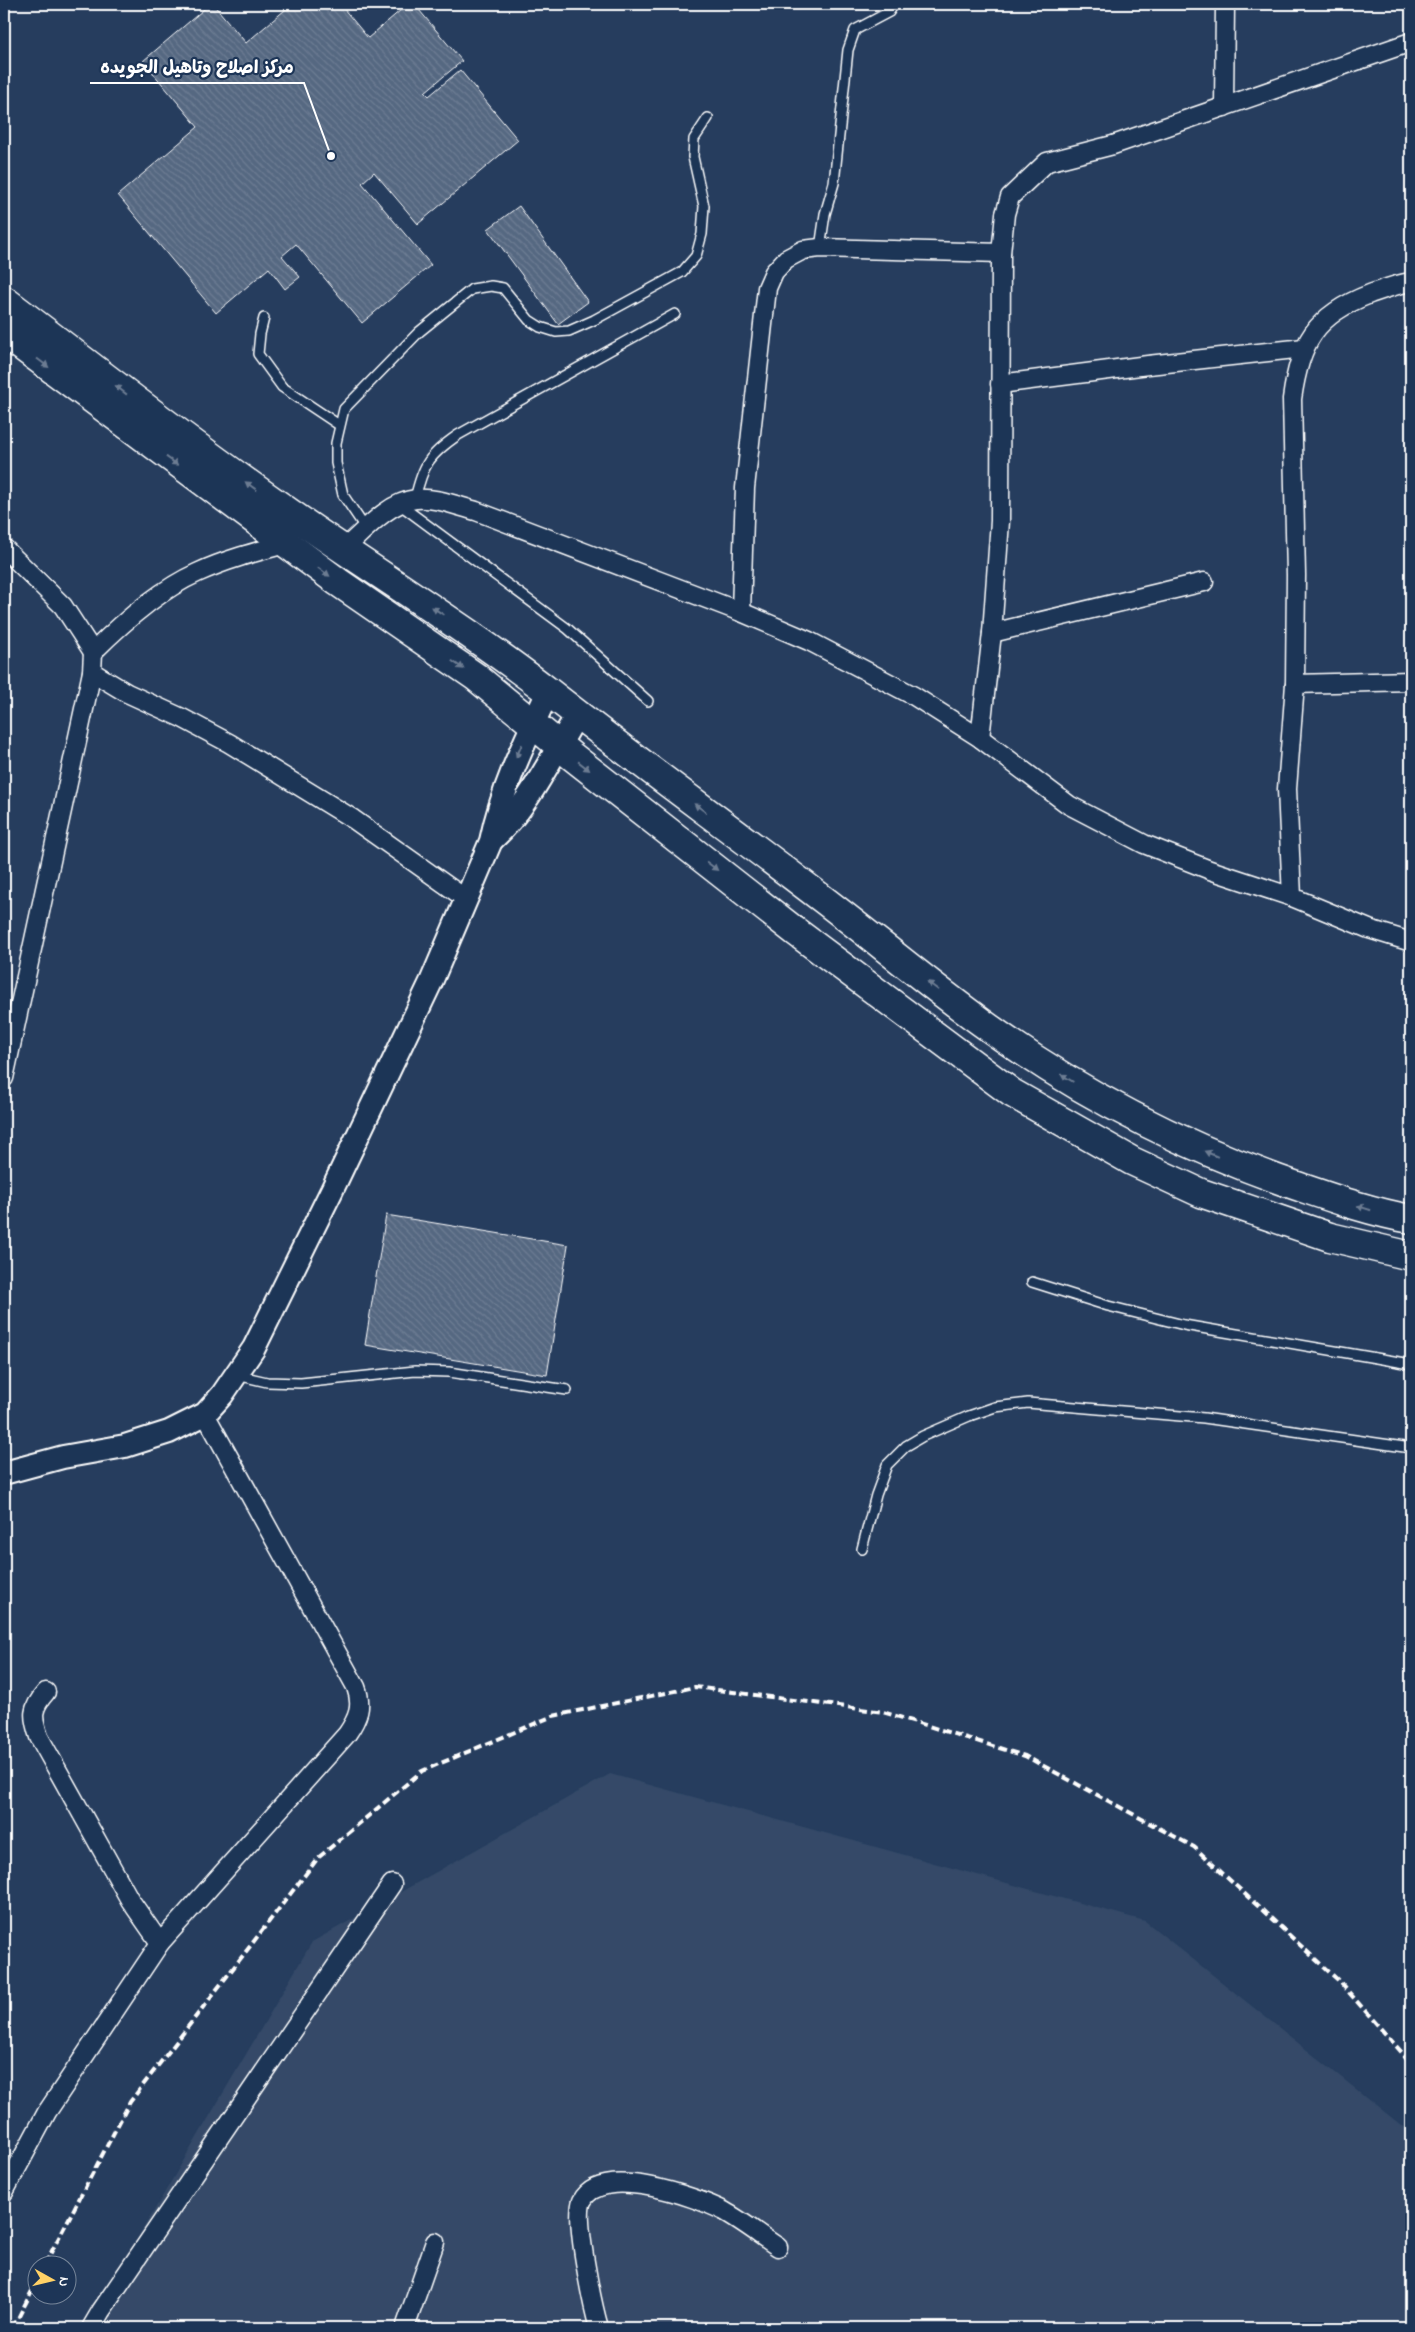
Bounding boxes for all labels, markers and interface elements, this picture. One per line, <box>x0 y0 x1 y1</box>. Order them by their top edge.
callout: مركز اصلاح وتاهيل الجويده <box>90 50 304 83</box>
text: مركز اصلاح وتاهيل الجويده <box>100 56 294 82</box>
one-way arrow <box>36 357 49 368</box>
one-way arrow <box>115 384 128 395</box>
one-way arrow <box>165 455 178 466</box>
one-way arrow <box>245 481 258 491</box>
one-way arrow <box>317 567 331 577</box>
one-way arrow <box>431 606 444 616</box>
one-way arrow <box>451 660 464 670</box>
one-way arrow <box>515 744 523 758</box>
one-way arrow <box>577 761 590 772</box>
one-way arrow <box>693 803 707 813</box>
one-way arrow <box>706 861 719 872</box>
one-way arrow <box>927 981 940 992</box>
one-way arrow <box>1061 1074 1074 1083</box>
one-way arrow <box>1204 1149 1218 1157</box>
one-way arrow <box>1356 1204 1371 1212</box>
north arrow <box>28 2254 78 2304</box>
text: N <box>52 2275 74 2288</box>

